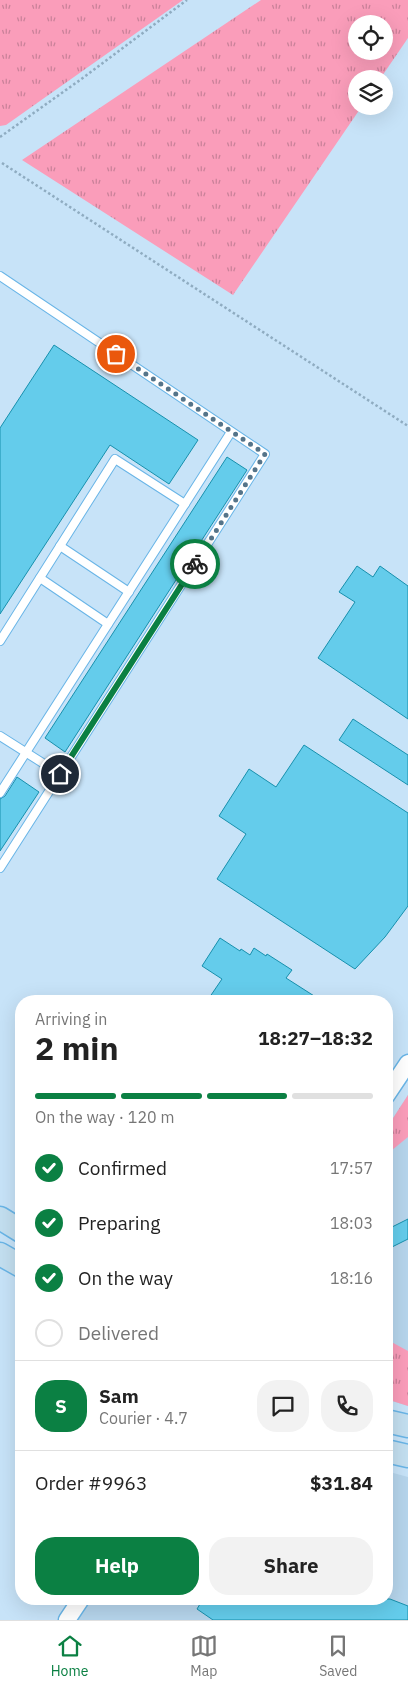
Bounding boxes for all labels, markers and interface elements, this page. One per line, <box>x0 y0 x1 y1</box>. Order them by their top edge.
map controls <box>348 15 393 115</box>
button: locate <box>348 15 393 60</box>
button: layers <box>348 70 393 115</box>
pin <box>95 333 137 375</box>
icon: bag <box>102 340 130 368</box>
courier <box>170 539 220 589</box>
icon: bike <box>181 550 209 578</box>
pin <box>39 753 81 795</box>
icon: home <box>46 760 74 788</box>
text: Arriving in <box>35 1009 107 1029</box>
text: 18:27–18:32 <box>258 1026 373 1050</box>
text: 2 min <box>35 1027 119 1069</box>
text: On the way · 120 m <box>35 1107 174 1127</box>
icon: check <box>35 1154 63 1182</box>
text: Confirmed <box>78 1156 167 1180</box>
text: 17:57 <box>330 1158 373 1178</box>
icon: check <box>35 1209 63 1237</box>
text: Preparing <box>78 1211 160 1235</box>
text: 18:03 <box>330 1213 373 1233</box>
icon: check <box>35 1264 63 1292</box>
text: On the way <box>78 1266 173 1290</box>
text: 18:16 <box>330 1268 373 1288</box>
text: Delivered <box>78 1321 159 1345</box>
button: chat <box>257 1380 309 1432</box>
button: phone <box>321 1380 373 1432</box>
text: Sam <box>99 1384 139 1408</box>
text: S <box>55 1394 67 1418</box>
text: Courier · 4.7 <box>99 1408 188 1428</box>
text: Order #9963 <box>35 1471 147 1495</box>
text: $31.84 <box>310 1471 373 1495</box>
button: Help <box>35 1537 199 1595</box>
button: Share <box>209 1537 373 1595</box>
tab: Home <box>51 1632 88 1680</box>
tab: Map <box>190 1632 218 1680</box>
tab: Saved <box>319 1632 357 1680</box>

